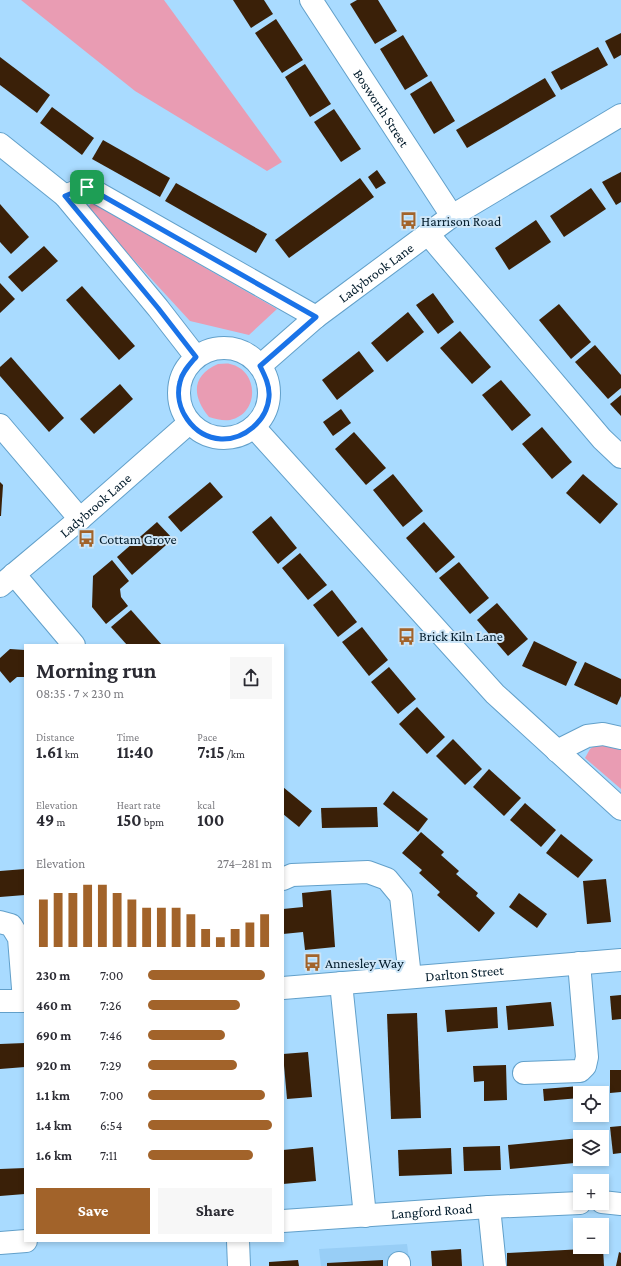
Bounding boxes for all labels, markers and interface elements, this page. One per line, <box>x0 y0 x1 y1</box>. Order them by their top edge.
street label: Bosworth Street <box>350 66 413 150</box>
pin <box>70 170 104 204</box>
icon: arrive <box>76 176 98 198</box>
bus stop icon: Harrison Road <box>398 211 418 231</box>
place label: Harrison Road <box>421 213 502 229</box>
street label: Ladybrook Lane <box>335 239 417 306</box>
street label: Ladybrook Lane <box>56 470 134 541</box>
bus stop icon: Cottam Grove <box>76 529 96 549</box>
place label: Cottam Grove <box>99 531 177 547</box>
bus stop icon: Brick Kiln Lane <box>396 626 416 646</box>
place label: Brick Kiln Lane <box>419 628 503 644</box>
button: share <box>230 657 272 699</box>
text: Morning run <box>36 658 156 683</box>
text: 08:35 · 7 × 230 m <box>36 686 124 701</box>
text: Distance <box>36 731 74 743</box>
text: Time <box>117 731 139 743</box>
text: Pace <box>197 731 217 743</box>
text: 1.61 <box>36 743 63 762</box>
text: 11:40 <box>117 743 154 762</box>
text: 7:15 <box>197 743 225 762</box>
text: km <box>63 748 79 760</box>
text: /km <box>225 748 245 760</box>
text: Elevation <box>36 799 78 811</box>
text: Heart rate <box>117 799 161 811</box>
text: kcal <box>197 799 215 811</box>
text: 49 <box>36 811 54 830</box>
text: 150 <box>117 811 142 830</box>
text: 100 <box>197 811 224 830</box>
text: m <box>54 816 65 828</box>
text: bpm <box>142 816 164 828</box>
text: Elevation <box>36 856 85 871</box>
text: 274–281 m <box>217 856 272 871</box>
bus stop icon: Annesley Way <box>302 953 322 973</box>
place label: Annesley Way <box>325 955 404 971</box>
street label: Darlton Street <box>424 962 505 984</box>
text: 230 m <box>36 968 70 983</box>
text: 7:00 <box>100 968 123 983</box>
text: 460 m <box>36 998 72 1013</box>
text: 7:26 <box>100 998 122 1013</box>
text: 690 m <box>36 1028 71 1043</box>
text: 7:46 <box>100 1028 122 1043</box>
text: 920 m <box>36 1058 71 1073</box>
text: 7:29 <box>100 1058 122 1073</box>
map controls <box>573 1086 609 1254</box>
button: locate <box>573 1086 609 1122</box>
text: 1.1 km <box>36 1088 70 1103</box>
text: 7:00 <box>100 1088 123 1103</box>
text: 1.4 km <box>36 1118 72 1133</box>
text: 6:54 <box>100 1118 122 1133</box>
button: layers <box>573 1130 609 1166</box>
text: 1.6 km <box>36 1148 72 1163</box>
text: 7:11 <box>100 1148 117 1163</box>
button: + <box>573 1174 609 1210</box>
button: Save <box>36 1188 150 1234</box>
button: Share <box>158 1188 272 1234</box>
street label: Langford Road <box>390 1200 474 1222</box>
button: − <box>573 1218 609 1254</box>

